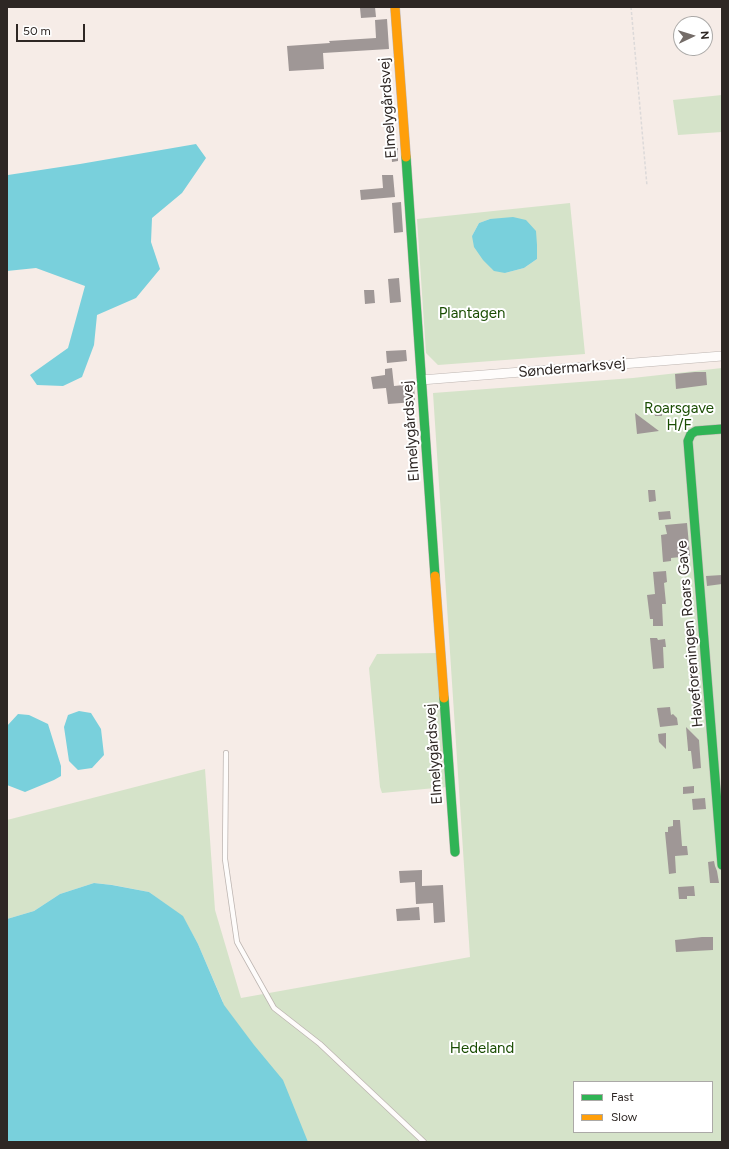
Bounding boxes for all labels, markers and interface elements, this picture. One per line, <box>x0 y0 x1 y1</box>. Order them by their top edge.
scale bar <box>18 16 87 42</box>
north arrow <box>673 16 713 56</box>
text: 50 m <box>23 24 51 38</box>
text: N <box>698 30 711 40</box>
street label: Elmelygårdsvej <box>375 57 401 159</box>
park label: Plantagen <box>439 305 505 323</box>
street label: Søndermarksvej <box>517 354 627 382</box>
street label: Elmelygårdsvej <box>398 380 424 482</box>
park label: Roarsgave H/F <box>644 400 714 435</box>
street label: Haveforeningen Roars Gave <box>673 540 707 728</box>
street label: Elmelygårdsvej <box>421 703 447 805</box>
park label: Hedeland <box>450 1040 514 1058</box>
legend <box>573 1081 713 1133</box>
text: Fast <box>611 1090 634 1104</box>
text: Slow <box>611 1110 637 1124</box>

